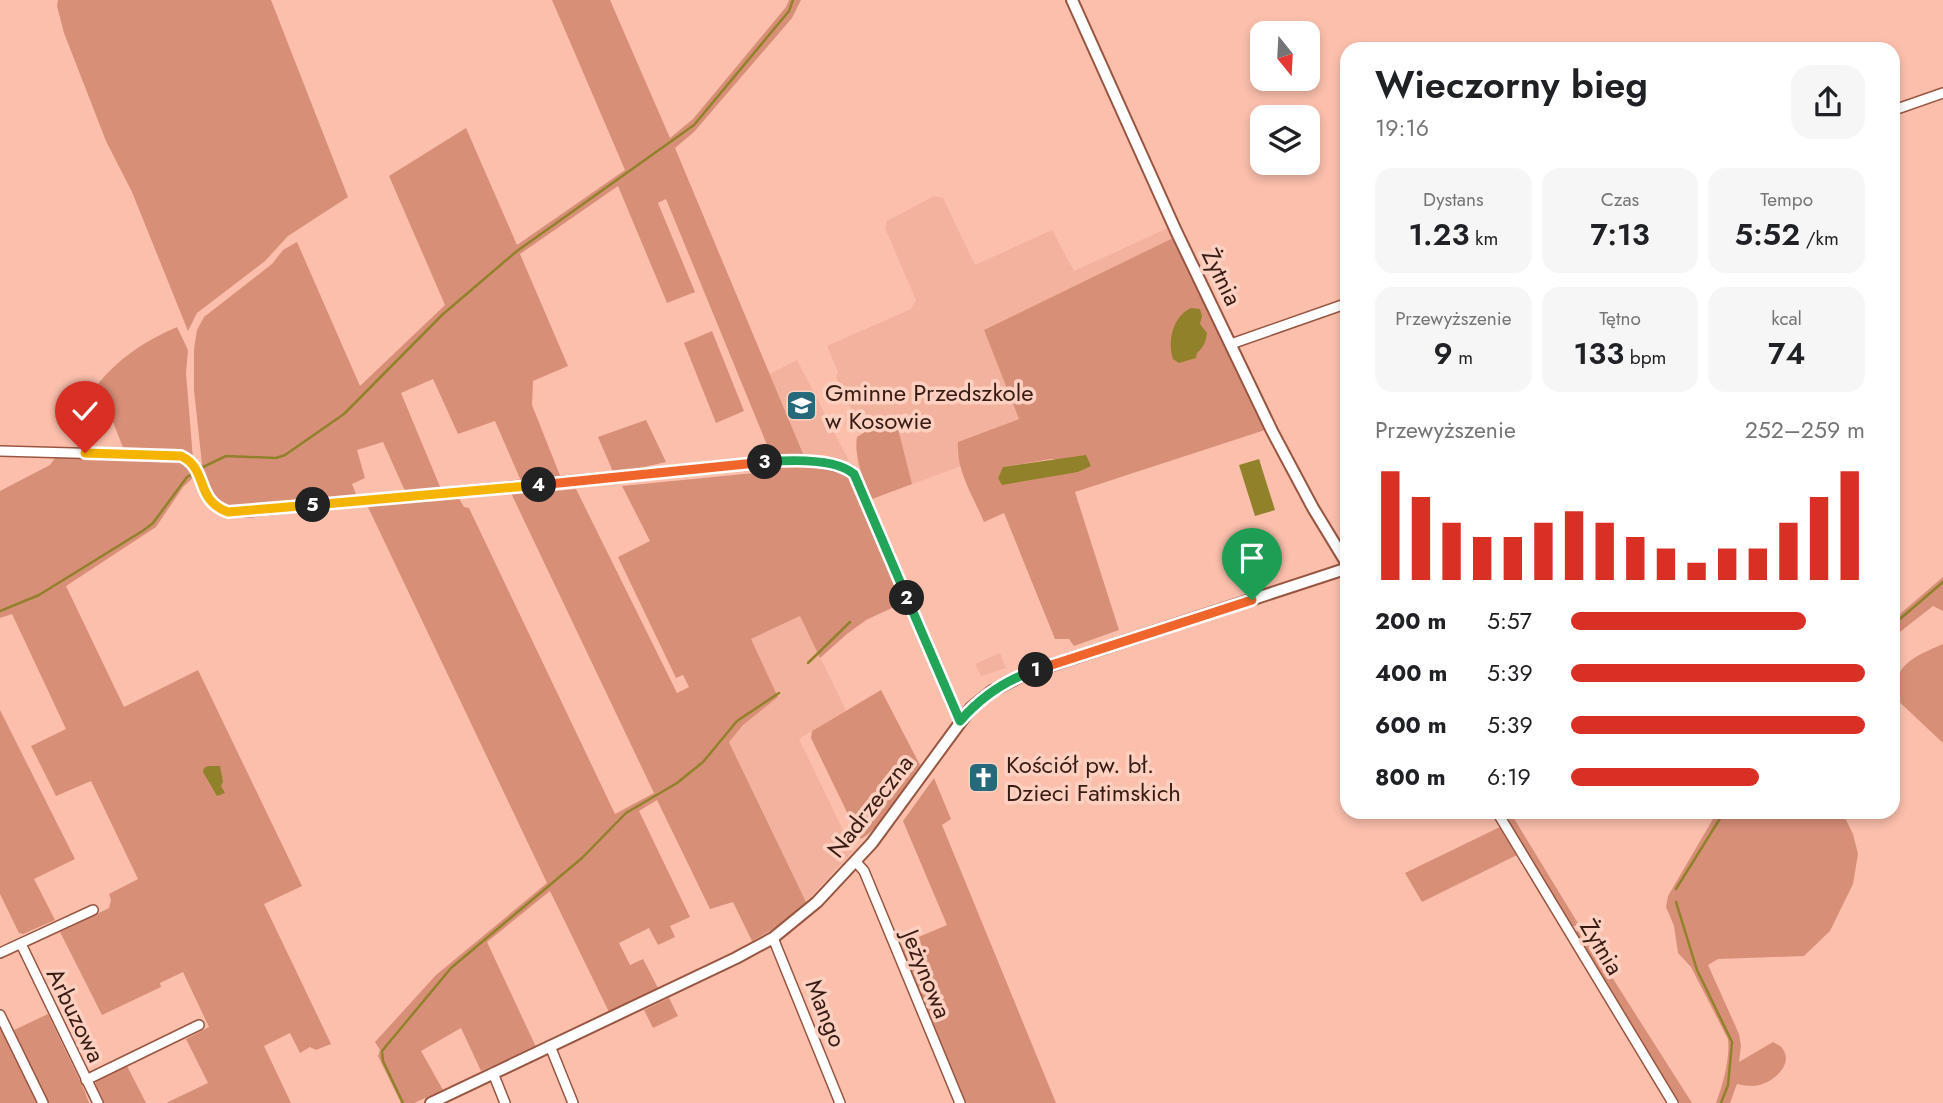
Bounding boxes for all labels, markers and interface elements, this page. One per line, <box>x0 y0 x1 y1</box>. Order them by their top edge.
north arrow <box>1250 21 1320 91</box>
map controls <box>1250 21 1320 175</box>
text: Wieczorny bieg <box>1375 57 1648 112</box>
button: share <box>1791 65 1865 139</box>
button: layers <box>1250 105 1320 175</box>
text: 19:16 <box>1375 111 1429 145</box>
text: Dystans <box>1423 186 1484 213</box>
text: Czas <box>1601 186 1639 213</box>
text: Tempo <box>1760 186 1813 213</box>
text: 1.23 <box>1408 213 1469 256</box>
text: 7:13 <box>1590 213 1650 256</box>
text: 5:52 <box>1735 213 1800 256</box>
text: km <box>1469 225 1498 252</box>
text: /km <box>1800 225 1839 252</box>
street label: Żytnia <box>1193 242 1251 312</box>
text: Przewyższenie <box>1395 305 1511 332</box>
text: Tętno <box>1599 305 1641 332</box>
text: kcal <box>1771 305 1802 332</box>
text: 9 <box>1433 332 1453 375</box>
text: 133 <box>1574 332 1624 375</box>
text: 74 <box>1768 332 1805 375</box>
text: m <box>1453 344 1473 371</box>
text: bpm <box>1624 344 1666 371</box>
place label: Gminne Przedszkole w Kosowie <box>825 375 1034 438</box>
pin <box>55 381 115 453</box>
school or university icon: Gminne Przedszkole w Kosowie <box>785 389 819 423</box>
icon: check <box>66 392 104 430</box>
text: Przewyższenie <box>1375 413 1516 447</box>
text: 252–259 m <box>1745 413 1865 447</box>
pin: 3 <box>748 444 782 480</box>
text: 3 <box>759 448 770 475</box>
pin: 4 <box>522 468 556 503</box>
text: 4 <box>532 471 545 498</box>
pin: 5 <box>296 488 330 522</box>
text: 5 <box>306 491 319 518</box>
pin <box>1222 528 1282 600</box>
icon: arrive <box>1233 539 1271 577</box>
pin: 2 <box>890 580 925 616</box>
text: 2 <box>900 584 913 611</box>
text: 200 m <box>1375 604 1446 638</box>
text: 5:57 <box>1487 604 1532 638</box>
pin: 1 <box>1018 652 1054 688</box>
text: 1 <box>1031 656 1040 683</box>
text: 400 m <box>1375 656 1447 690</box>
text: 5:39 <box>1487 656 1533 690</box>
text: 600 m <box>1375 708 1447 742</box>
text: 5:39 <box>1487 708 1533 742</box>
street label: Nadrzeczna <box>819 747 921 865</box>
place label: Kościół pw. bł. Dzieci Fatimskich <box>1006 747 1181 810</box>
text: 800 m <box>1375 760 1446 794</box>
text: 6:19 <box>1487 760 1531 794</box>
church icon: Kościół pw. bł. Dzieci Fatimskich <box>966 761 1000 795</box>
street label: Żytnia <box>1572 912 1632 982</box>
street label: Jeżynowa <box>892 922 961 1024</box>
street label: Arbuzowa <box>38 962 114 1068</box>
street label: Mango <box>797 974 855 1052</box>

